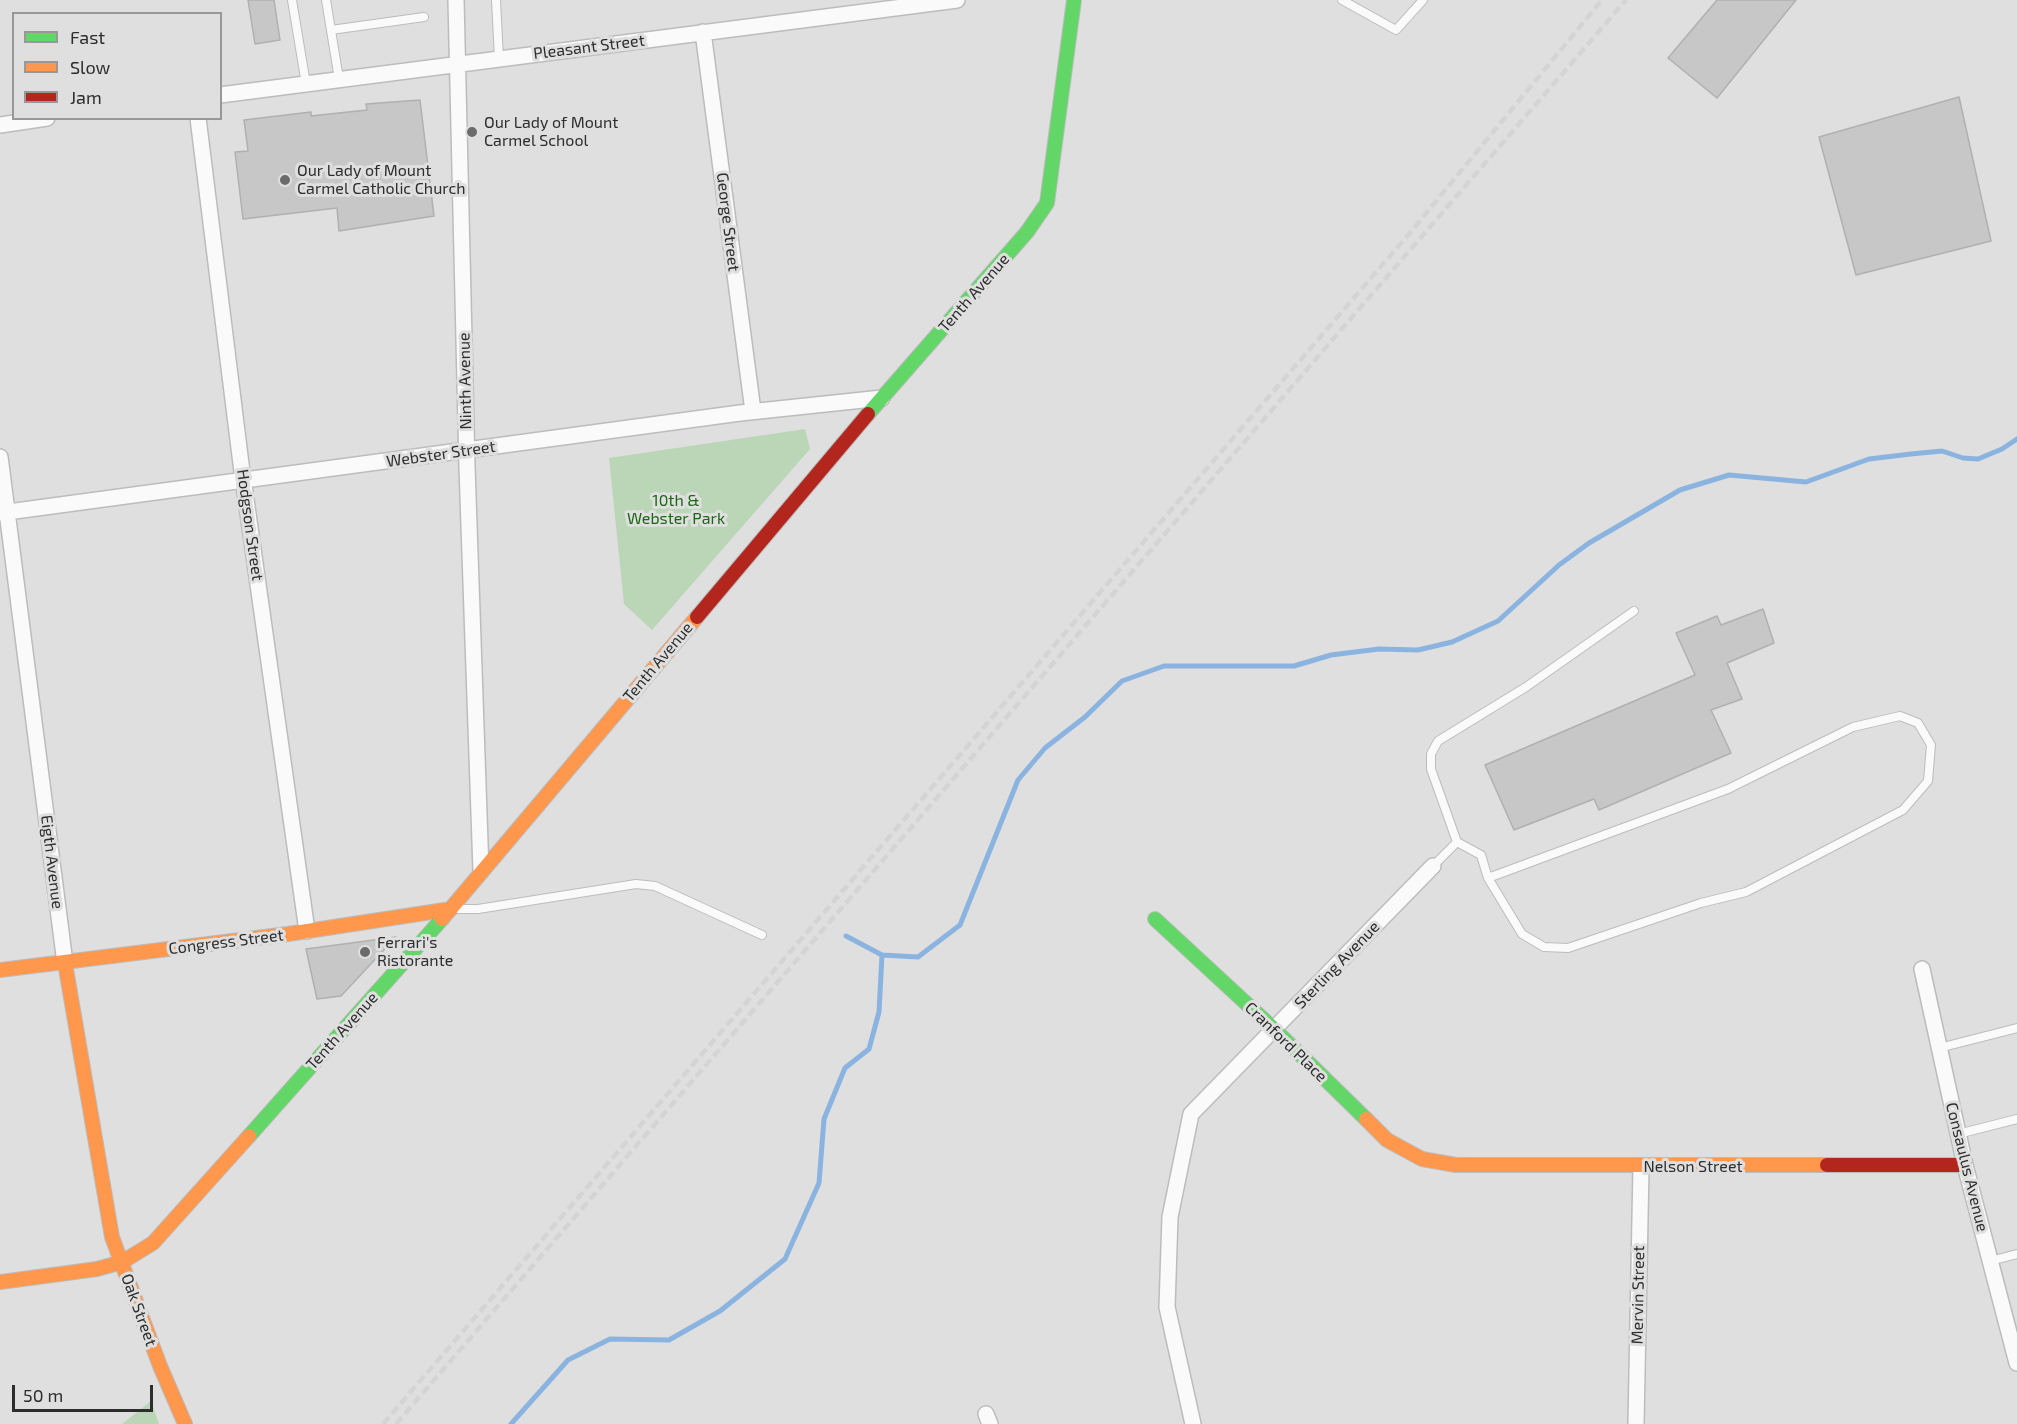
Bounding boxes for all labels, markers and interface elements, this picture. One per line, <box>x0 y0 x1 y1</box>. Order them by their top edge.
legend <box>12 12 222 120</box>
text: Fast <box>70 26 105 48</box>
street label: Pleasant Street <box>532 31 646 63</box>
text: Slow <box>70 56 110 78</box>
text: Jam <box>70 86 102 108</box>
place label: Our Lady of Mount Carmel School <box>484 113 618 151</box>
marker: Our Lady of Mount Carmel School <box>465 125 479 139</box>
place label: Our Lady of Mount Carmel Catholic Church <box>297 161 466 199</box>
street label: George Street <box>712 171 744 273</box>
marker: Our Lady of Mount Carmel Catholic Church <box>278 173 292 187</box>
street label: Tenth Avenue <box>935 250 1013 336</box>
street label: Ninth Avenue <box>455 332 475 430</box>
street label: Webster Street <box>385 437 497 471</box>
street label: Hodgson Street <box>233 468 267 582</box>
park label: 10th & Webster Park <box>627 491 725 529</box>
street label: Tenth Avenue <box>619 618 697 706</box>
street label: Eigth Avenue <box>37 814 67 910</box>
street label: Sterling Avenue <box>1290 917 1384 1013</box>
street label: Congress Street <box>168 925 284 959</box>
place label: Ferrari's Ristorante <box>377 933 453 971</box>
marker: Ferrari's Ristorante <box>358 945 372 959</box>
street label: Tenth Avenue <box>302 988 382 1074</box>
street label: Cranford Place <box>1241 998 1331 1086</box>
street label: Consaulus Avenue <box>1942 1100 1992 1234</box>
street label: Nelson Street <box>1643 1157 1743 1177</box>
street label: Mervin Street <box>1628 1245 1648 1345</box>
street label: Oak Street <box>117 1271 161 1349</box>
scale bar <box>15 1373 156 1411</box>
text: 50 m <box>23 1384 63 1406</box>

